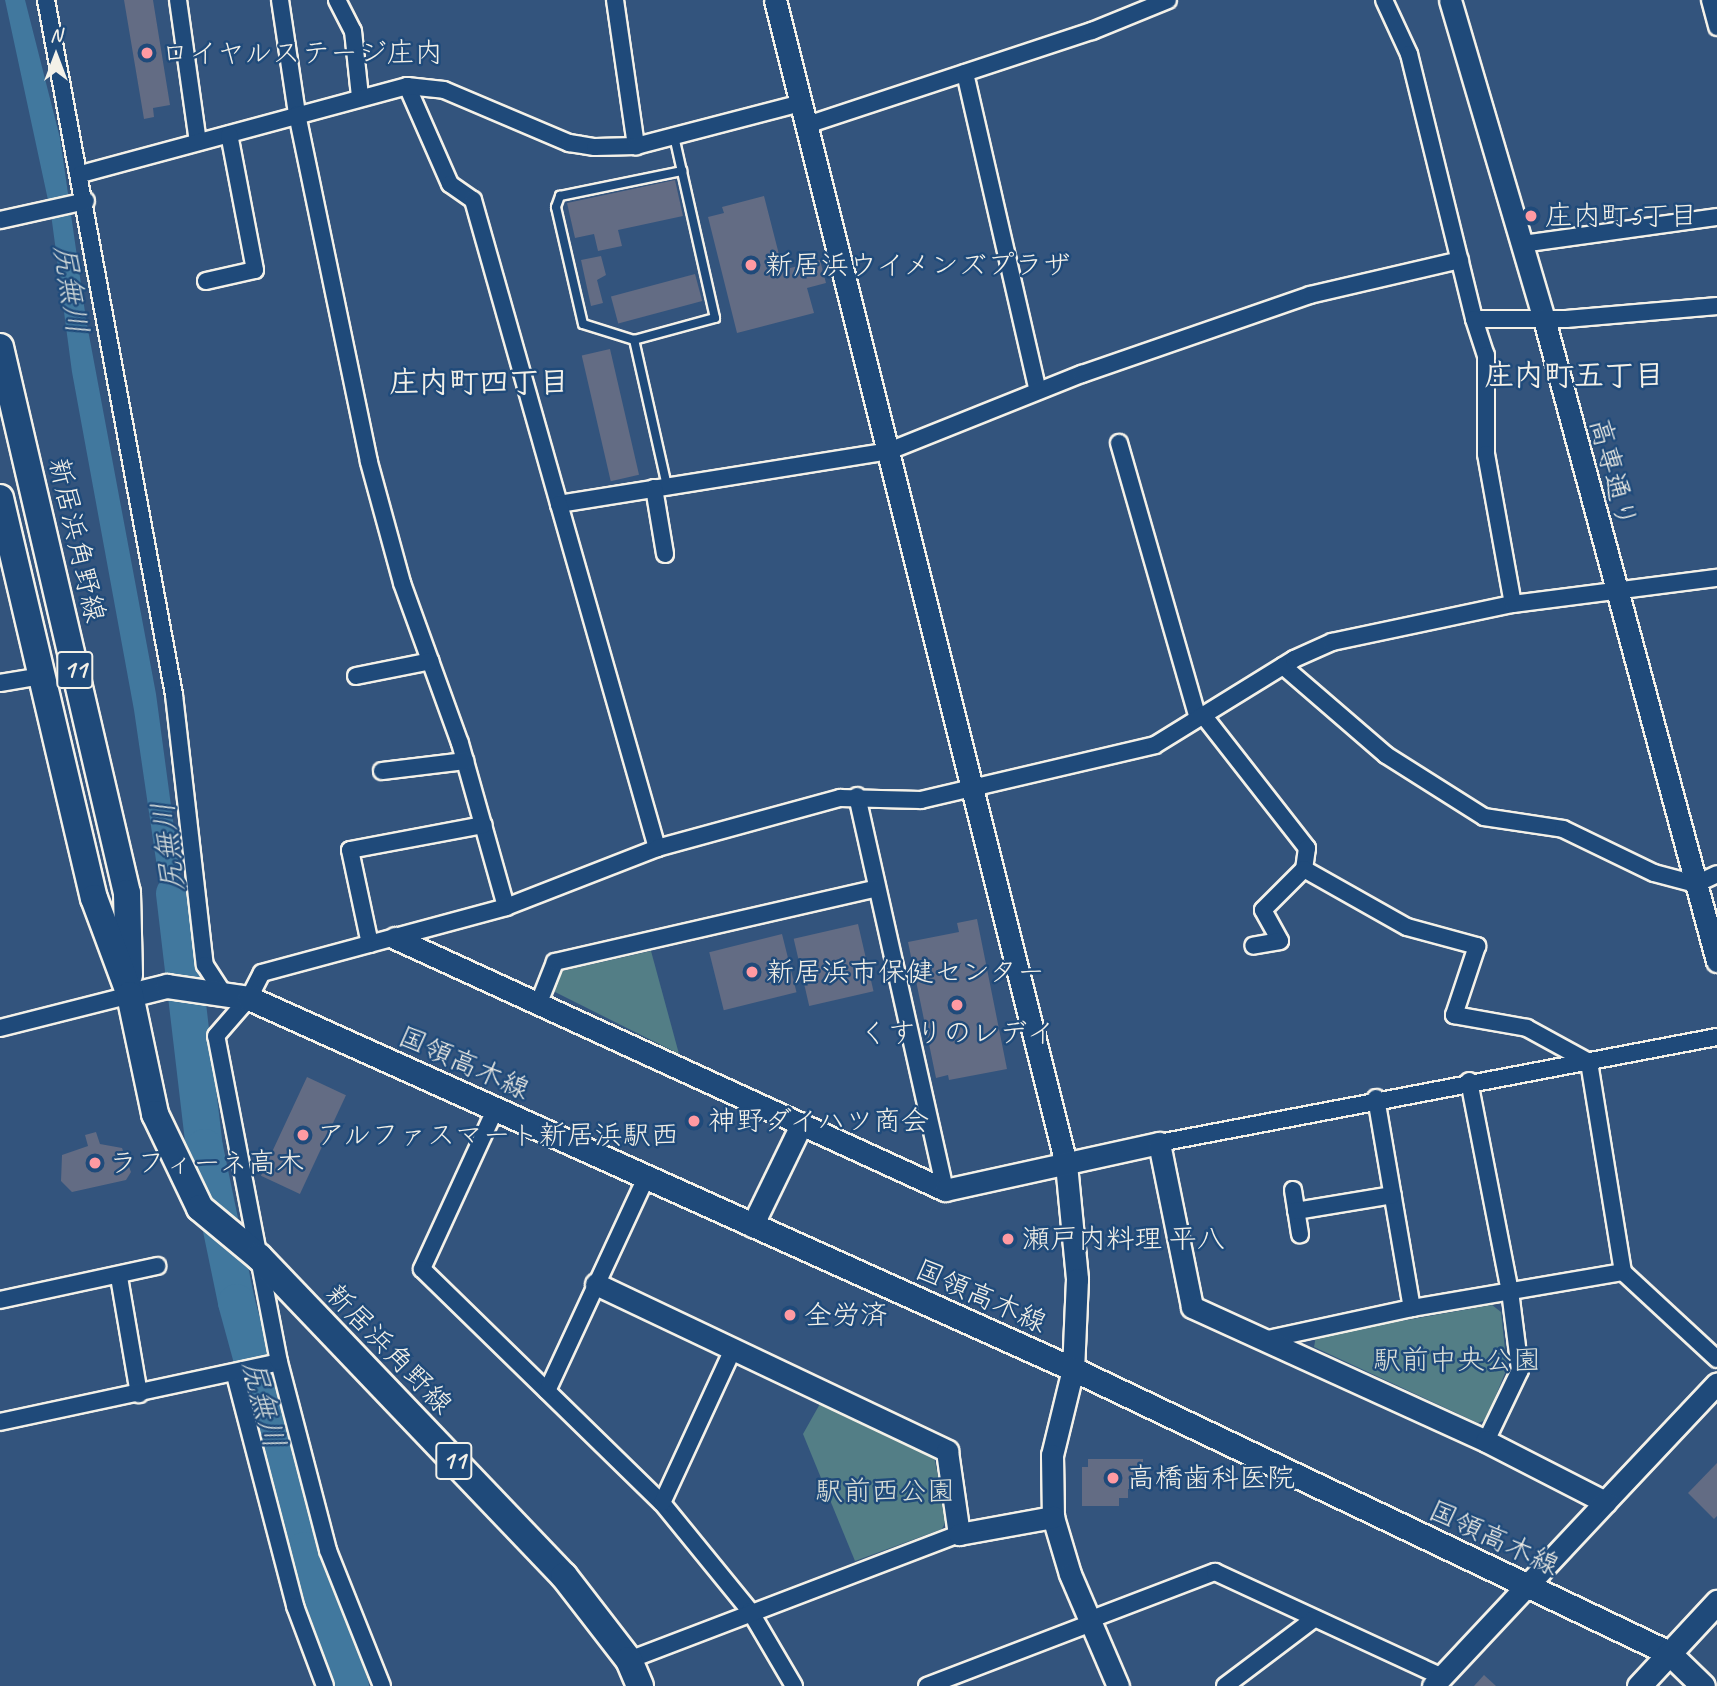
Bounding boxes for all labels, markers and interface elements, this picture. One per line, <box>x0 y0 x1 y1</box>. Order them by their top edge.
north arrow <box>21 21 91 91</box>
text: N <box>50 23 62 47</box>
place label: ロイヤルステージ庄内 <box>161 36 441 70</box>
marker: ロイヤルステージ庄内 <box>139 45 155 61</box>
place label: 庄内町5丁目 <box>1545 199 1698 233</box>
marker: 庄内町5丁目 <box>1523 208 1539 224</box>
water label: 尻無川 <box>46 242 96 336</box>
place label: 新居浜ウイメンズプラザ <box>765 248 1073 282</box>
marker: 新居浜ウイメンズプラザ <box>743 257 759 273</box>
district label: 庄内町五丁目 <box>1484 357 1664 393</box>
district label: 庄内町四丁目 <box>389 364 569 400</box>
street label: 高専通り <box>1582 415 1644 531</box>
street label: 新居浜角野線 <box>42 454 112 626</box>
road number: 11 <box>56 648 94 692</box>
water label: 尻無川 <box>145 800 191 894</box>
place label: 新居浜市保健センター <box>766 955 1046 989</box>
marker: 新居浜市保健センター <box>744 964 760 980</box>
marker: くすりのレデイ <box>949 997 965 1013</box>
place label: くすりのレデイ <box>859 1016 1055 1050</box>
street label: 国領高木線 <box>393 1019 535 1107</box>
place label: 神野ダイハツ商会 <box>708 1104 932 1138</box>
marker: 神野ダイハツ商会 <box>686 1113 702 1129</box>
place label: アルファスマート新居浜駅西 <box>317 1118 681 1152</box>
marker: アルファスマート新居浜駅西 <box>295 1127 311 1143</box>
place label: ラフィーネ高木 <box>109 1146 305 1180</box>
marker: ラフィーネ高木 <box>87 1155 103 1171</box>
place label: 瀬戸内料理 平八 <box>1022 1222 1225 1256</box>
marker: 瀬戸内料理 平八 <box>1000 1231 1016 1247</box>
street label: 国領高木線 <box>910 1252 1052 1340</box>
street label: 新居浜角野線 <box>319 1277 459 1421</box>
place label: 全労済 <box>804 1298 888 1332</box>
marker: 全労済 <box>782 1307 798 1323</box>
park label: 駅前中央公園 <box>1373 1343 1541 1377</box>
water label: 尻無川 <box>235 1356 293 1452</box>
road number: 11 <box>435 1438 473 1484</box>
place label: 高橋歯科医院 <box>1127 1461 1295 1495</box>
marker: 高橋歯科医院 <box>1105 1470 1121 1486</box>
park label: 駅前西公園 <box>815 1474 955 1508</box>
street label: 国領高木線 <box>1423 1493 1565 1583</box>

